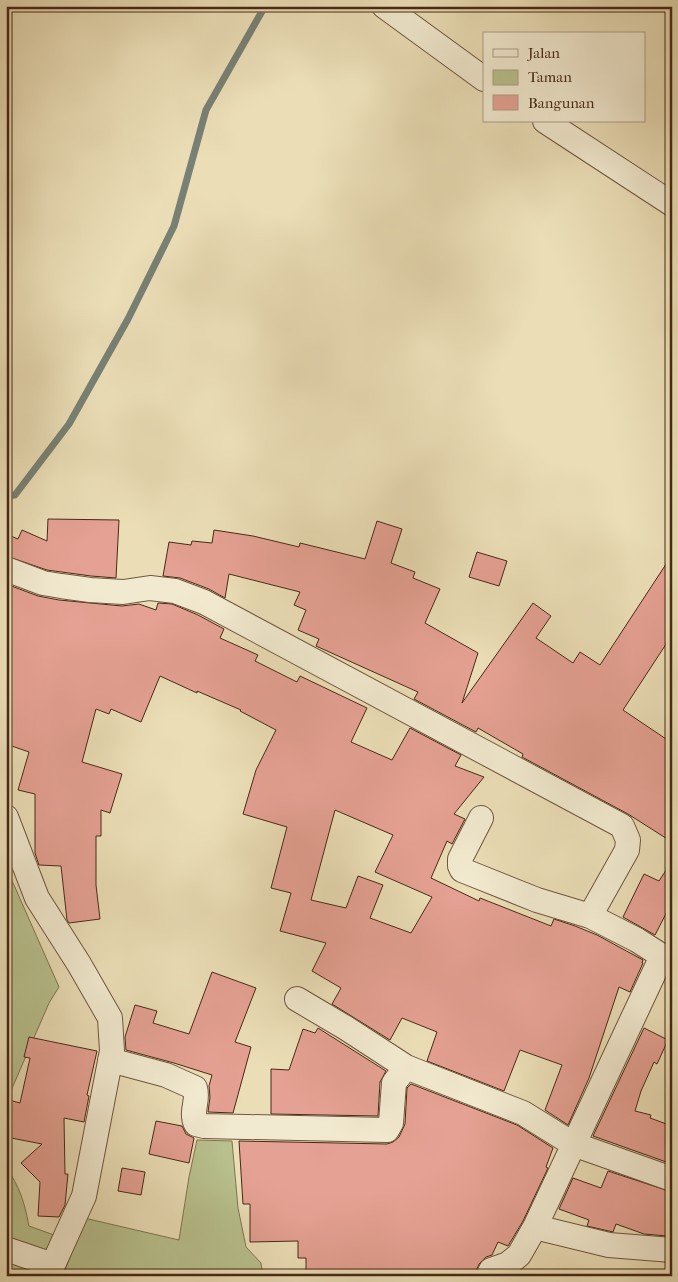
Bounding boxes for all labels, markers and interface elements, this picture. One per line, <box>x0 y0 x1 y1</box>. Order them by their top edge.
legend <box>483 32 646 122</box>
text: Jalan <box>527 44 560 62</box>
text: Taman <box>528 68 572 86</box>
text: Bangunan <box>528 94 595 112</box>

